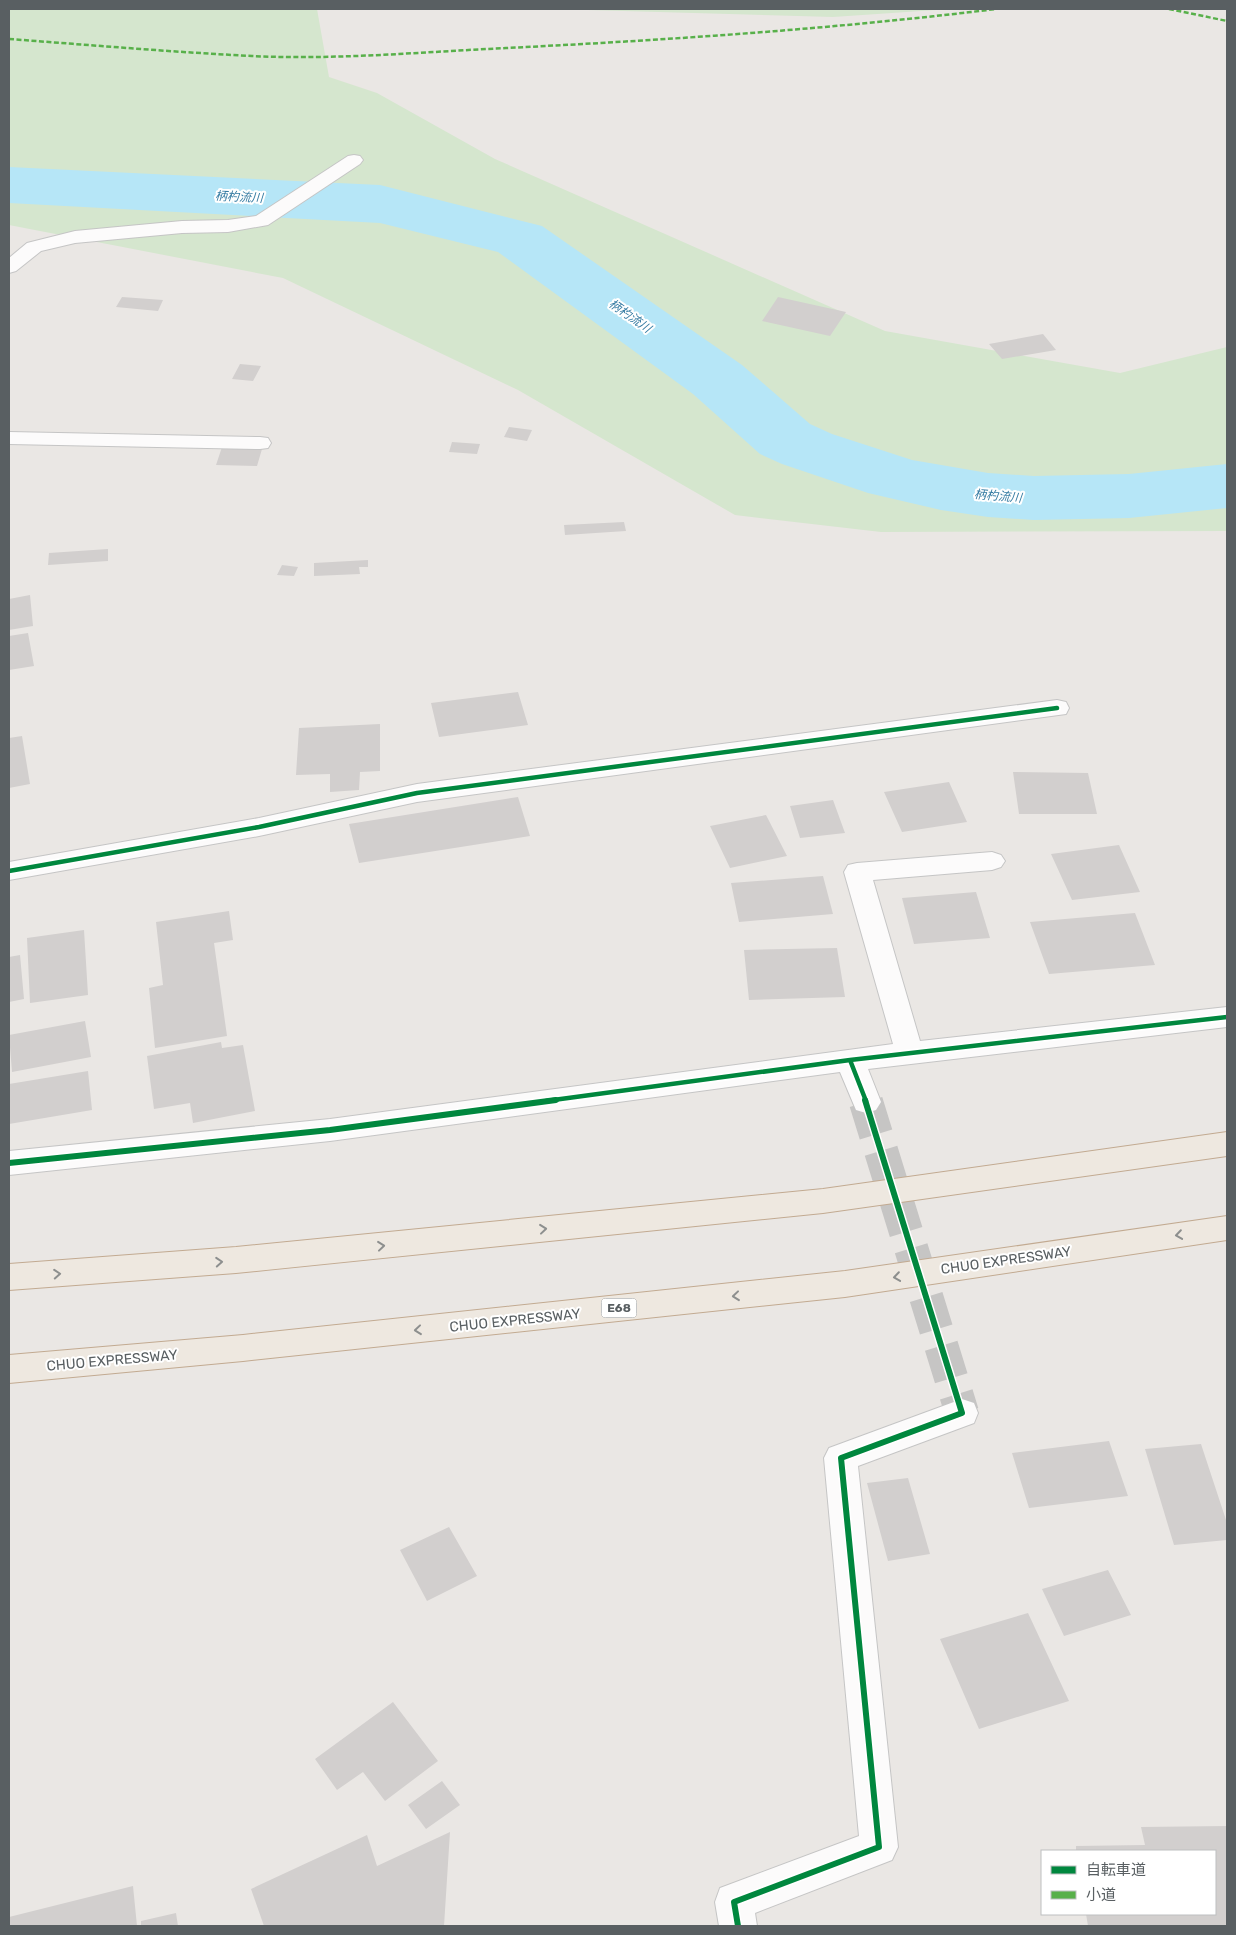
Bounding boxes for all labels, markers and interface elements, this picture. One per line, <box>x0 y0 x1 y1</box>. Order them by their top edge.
water label: 柄杓流川 <box>215 189 265 205</box>
water label: 柄杓流川 <box>606 296 655 337</box>
water label: 柄杓流川 <box>973 487 1025 505</box>
one-way arrow <box>539 1224 547 1235</box>
one-way arrow <box>1175 1229 1183 1240</box>
one-way arrow <box>377 1241 385 1252</box>
street label: CHUO EXPRESSWAY <box>940 1243 1072 1278</box>
one-way arrow <box>216 1256 224 1267</box>
one-way arrow <box>54 1268 62 1279</box>
one-way arrow <box>893 1271 901 1281</box>
one-way arrow <box>731 1290 739 1301</box>
road number: E68 <box>602 1299 636 1318</box>
street label: CHUO EXPRESSWAY <box>449 1305 581 1336</box>
one-way arrow <box>413 1324 421 1335</box>
street label: CHUO EXPRESSWAY <box>46 1346 178 1375</box>
legend <box>1041 1850 1216 1915</box>
text: 自転車道 <box>1086 1861 1146 1879</box>
text: 小道 <box>1086 1886 1116 1904</box>

